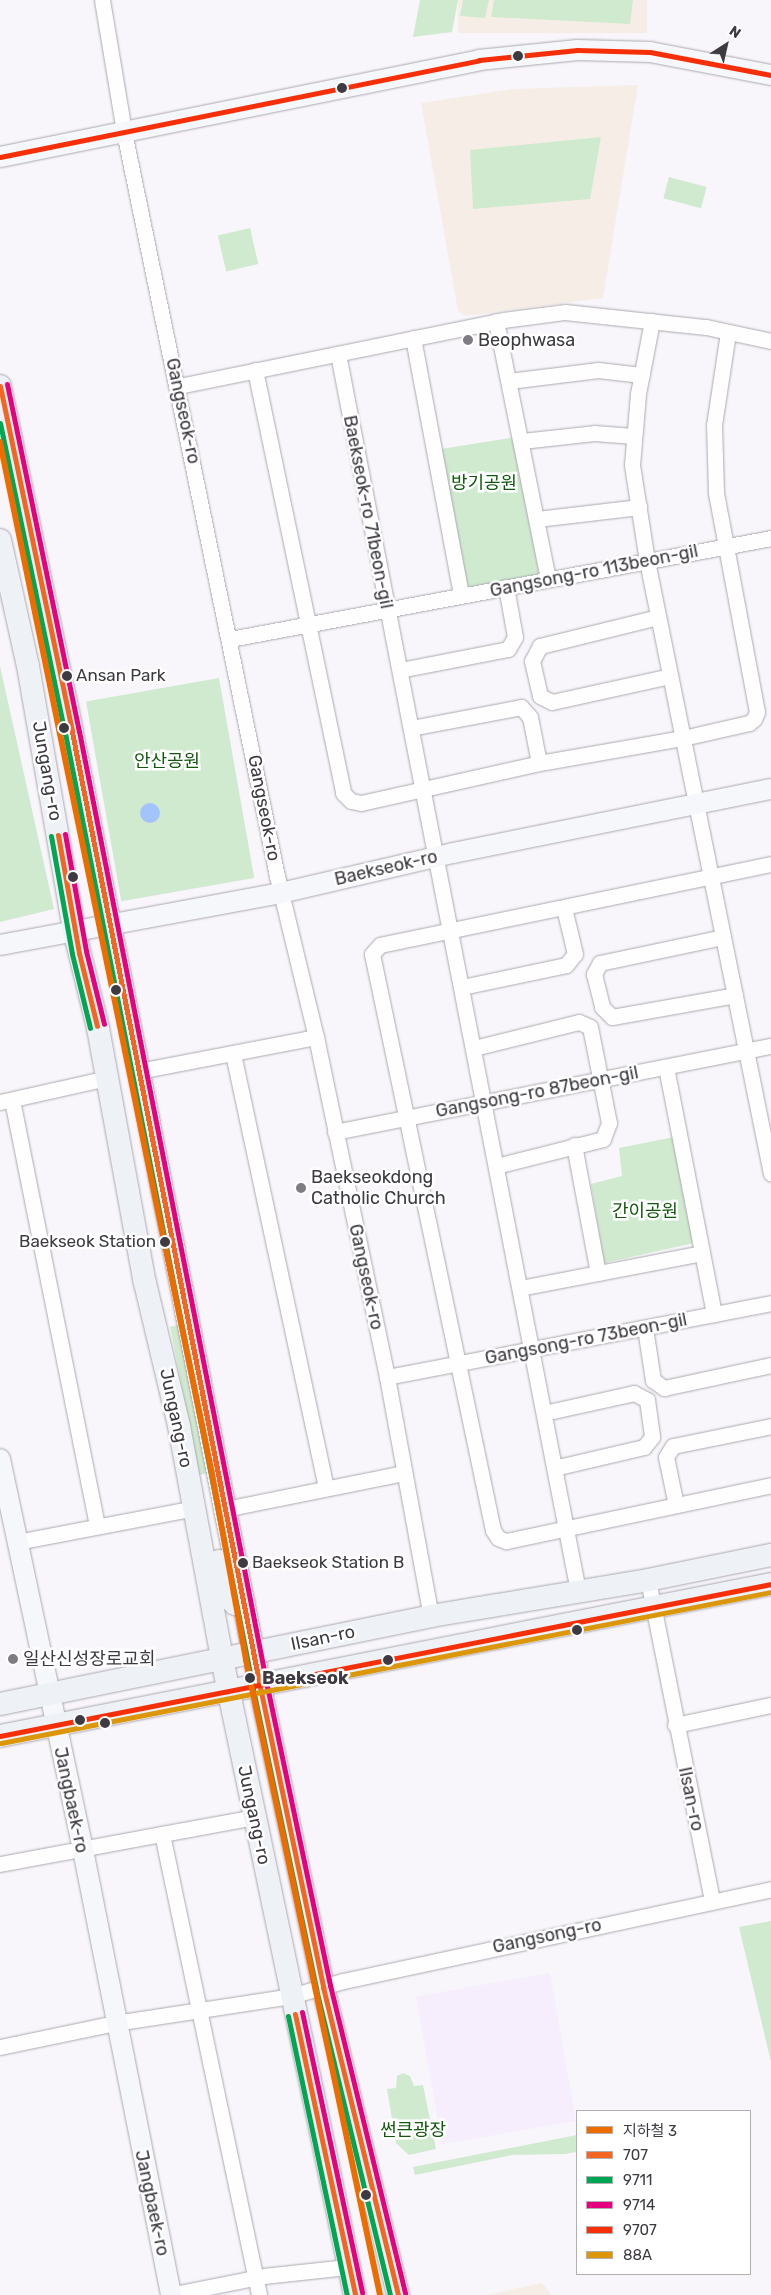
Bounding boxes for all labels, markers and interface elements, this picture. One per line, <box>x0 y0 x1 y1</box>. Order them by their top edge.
north arrow <box>701 20 751 70</box>
text: N <box>726 22 744 42</box>
unlabelled marker <box>513 51 523 61</box>
unlabelled marker <box>337 83 347 93</box>
place label: Beophwasa <box>478 329 575 351</box>
marker: Beophwasa <box>462 334 474 346</box>
street label: Gangseok-ro <box>161 356 205 466</box>
street label: Baekseok-ro 71beon-gil <box>339 413 397 611</box>
park label: 방기공원 <box>451 472 517 494</box>
street label: Gangsong-ro 113beon-gil <box>488 540 700 602</box>
place label: Ansan Park <box>76 666 166 686</box>
marker: Ansan Park <box>62 671 72 681</box>
street label: Jungang-ro <box>28 719 66 823</box>
unlabelled marker <box>59 723 69 733</box>
park label: 안산공원 <box>134 750 200 772</box>
street label: Gangseok-ro <box>243 753 285 863</box>
street label: Baekseok-ro <box>332 846 440 890</box>
unlabelled marker <box>68 872 78 882</box>
unlabelled marker <box>111 985 121 995</box>
street label: Gangsong-ro 87beon-gil <box>434 1062 640 1122</box>
place label: Baekseokdong Catholic Church <box>311 1167 446 1210</box>
marker: Baekseokdong Catholic Church <box>295 1182 307 1194</box>
park label: 간이공원 <box>612 1200 678 1222</box>
street label: Gangseok-ro <box>344 1222 388 1332</box>
place label: Baekseok Station <box>19 1232 156 1252</box>
marker: Baekseok Station <box>160 1237 170 1247</box>
street label: Gangsong-ro 73beon-gil <box>483 1309 689 1369</box>
street label: Jungang-ro <box>155 1366 197 1470</box>
place label: Baekseok Station B <box>252 1553 405 1573</box>
marker: Baekseok Station B <box>238 1558 248 1568</box>
street label: Ilsan-ro <box>289 1621 357 1655</box>
unlabelled marker <box>572 1625 582 1635</box>
place label: 일산신성장로교회 <box>23 1648 155 1670</box>
marker: 일산신성장로교회 <box>7 1653 19 1665</box>
unlabelled marker <box>383 1655 393 1665</box>
place label: Baekseok <box>262 1667 348 1689</box>
marker: Baekseok <box>242 1670 258 1686</box>
unlabelled marker <box>75 1715 85 1725</box>
unlabelled marker <box>100 1718 110 1728</box>
street label: Jangbaek-ro <box>49 1745 93 1855</box>
street label: Jungang-ro <box>233 1763 275 1867</box>
street label: Ilsan-ro <box>674 1765 708 1833</box>
street label: Gangsong-ro <box>491 1914 603 1958</box>
legend <box>576 2110 751 2275</box>
park label: 썬큰광장 <box>380 2119 446 2141</box>
text: 지하철 3 <box>623 2122 677 2140</box>
text: 707 <box>623 2146 648 2164</box>
street label: Jangbaek-ro <box>130 2148 174 2258</box>
text: 9711 <box>623 2171 652 2189</box>
unlabelled marker <box>361 2190 371 2200</box>
text: 9714 <box>623 2196 655 2214</box>
text: 9707 <box>623 2221 657 2239</box>
text: 88A <box>623 2246 652 2264</box>

